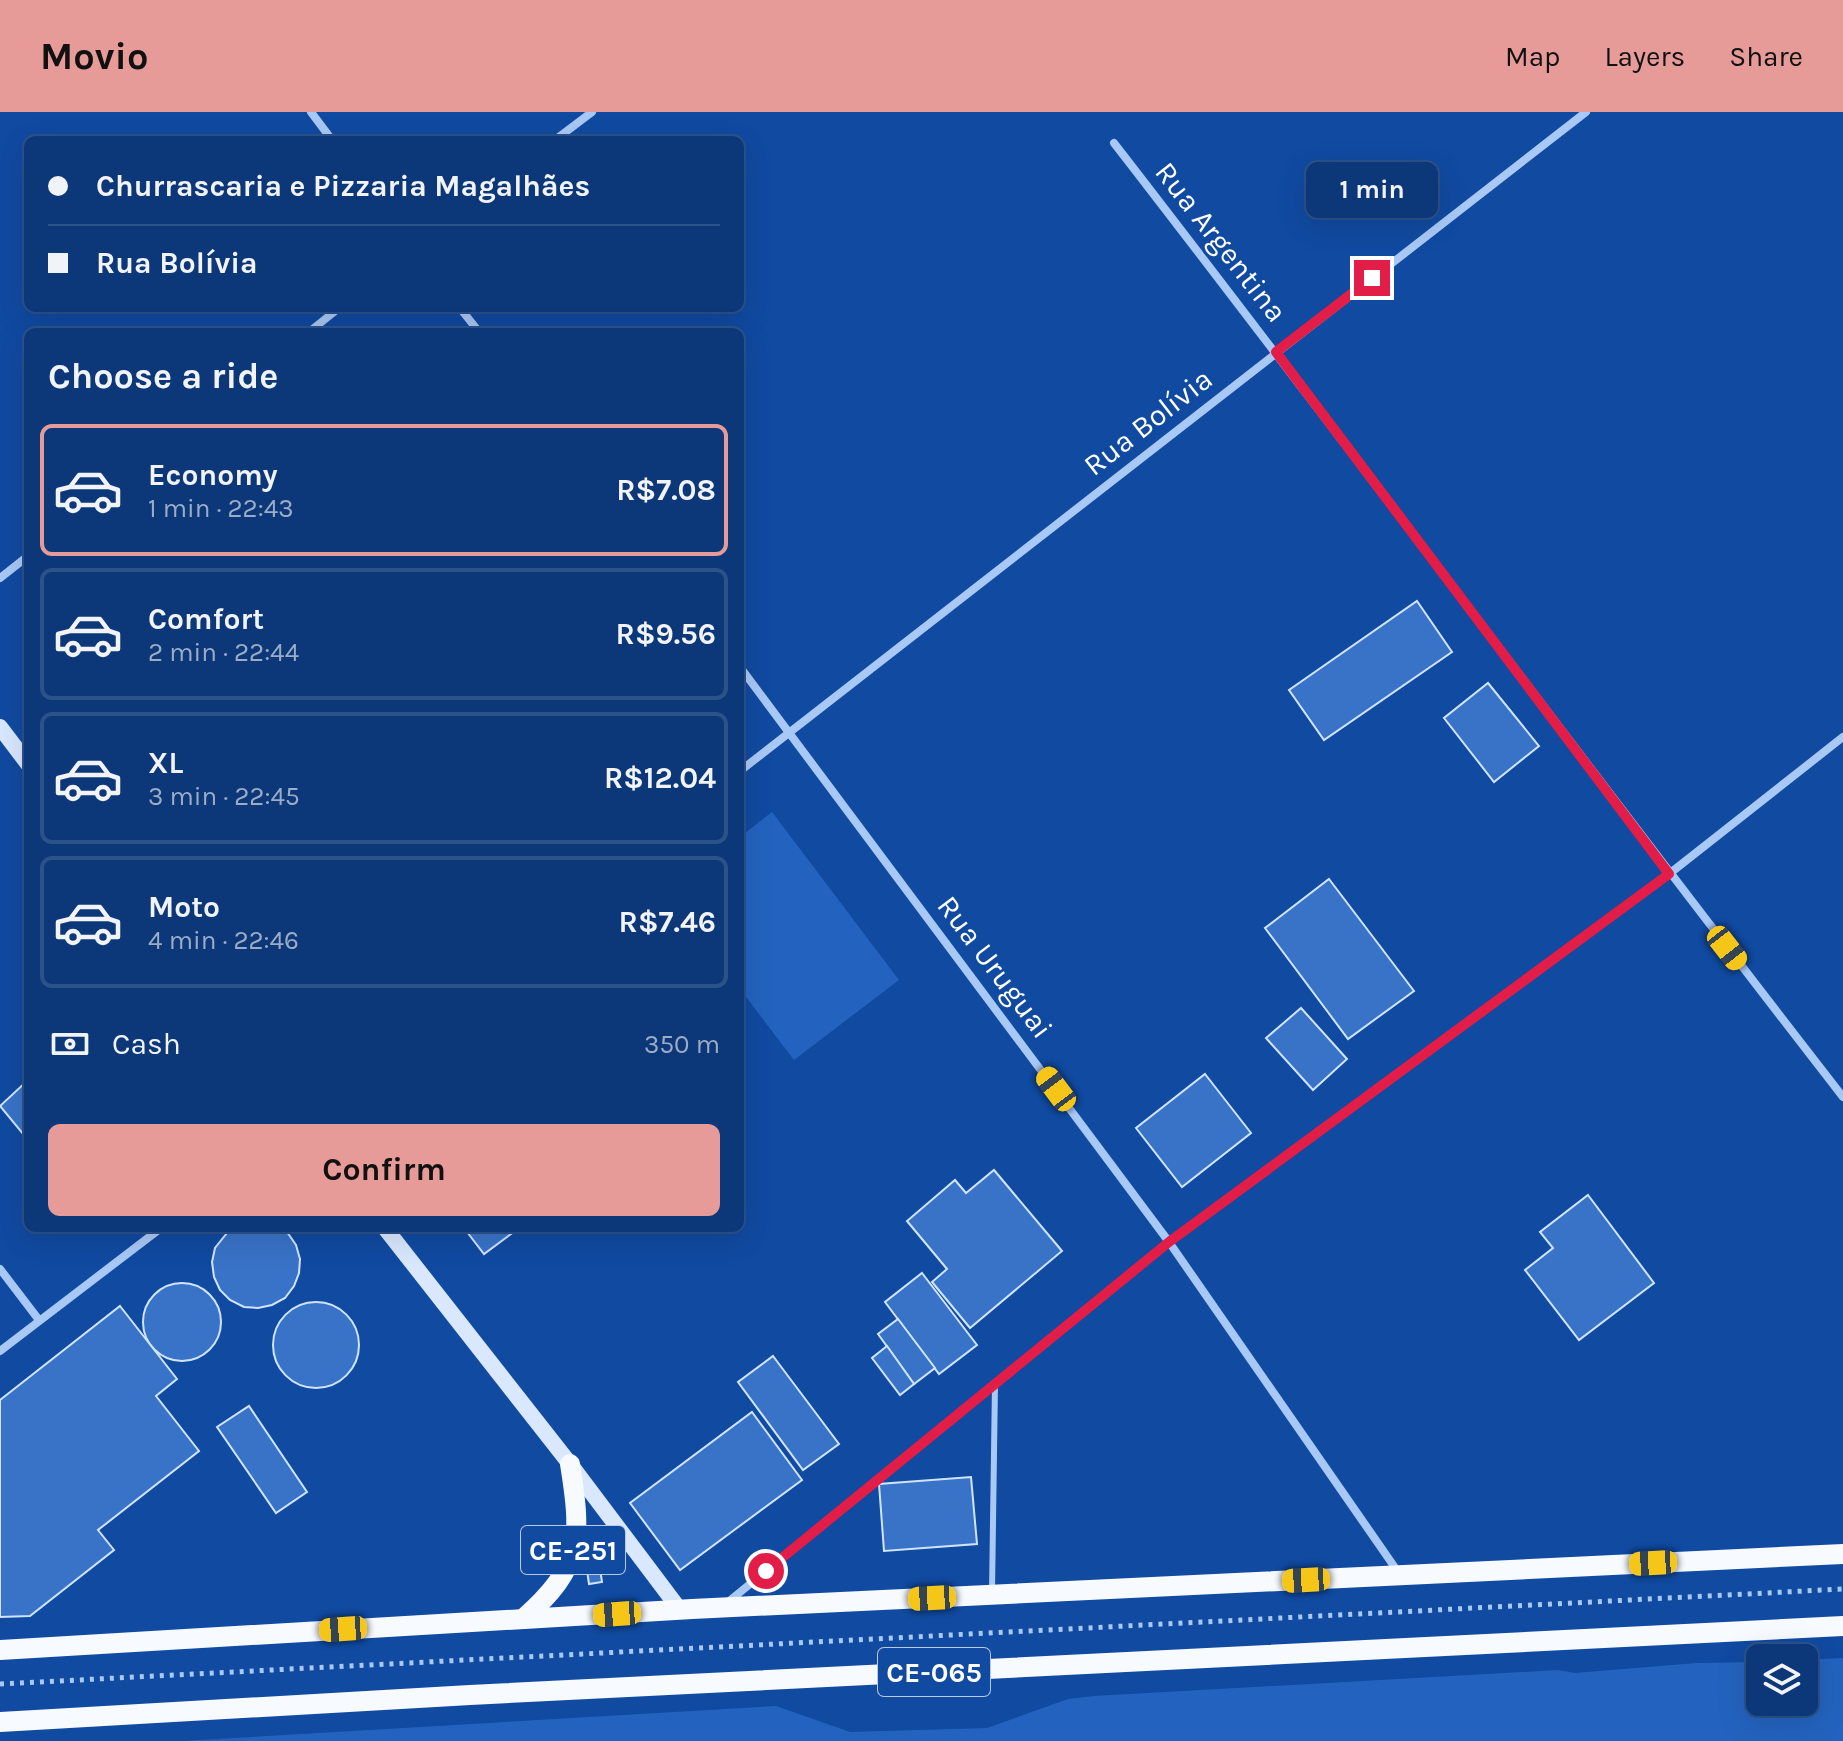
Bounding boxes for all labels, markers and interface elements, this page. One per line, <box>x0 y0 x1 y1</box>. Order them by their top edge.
text: Movio <box>40 34 148 79</box>
text: Map <box>1505 40 1560 73</box>
text: Layers <box>1604 40 1685 73</box>
text: Share <box>1729 40 1803 73</box>
street label: Rua Argentina <box>1147 155 1295 329</box>
callout: 1 min <box>1306 162 1438 218</box>
text: Churrascaria e Pizzaria Magalhães <box>96 168 590 204</box>
text: 1 min <box>1339 174 1405 205</box>
text: Rua Bolívia <box>96 245 258 281</box>
route end <box>1354 260 1390 296</box>
text: Choose a ride <box>48 355 278 397</box>
street label: Rua Bolívia <box>1077 361 1219 483</box>
icon: car <box>52 454 124 526</box>
text: Economy <box>148 457 278 493</box>
text: R$7.08 <box>616 472 716 508</box>
text: 1 min · 22:43 <box>148 493 294 524</box>
icon: car <box>52 598 124 670</box>
text: Comfort <box>148 601 264 637</box>
text: R$9.56 <box>616 616 716 652</box>
text: 2 min · 22:44 <box>148 637 299 668</box>
icon: car <box>52 742 124 814</box>
text: XL <box>148 745 183 781</box>
text: R$12.04 <box>604 760 716 796</box>
text: 3 min · 22:45 <box>148 781 300 812</box>
icon: car <box>52 886 124 958</box>
text: Moto <box>148 889 220 925</box>
street label: Rua Uruguai <box>930 889 1060 1045</box>
text: R$7.46 <box>619 904 716 940</box>
car <box>1703 922 1751 974</box>
text: 4 min · 22:46 <box>148 925 299 956</box>
icon: cash <box>48 1022 92 1066</box>
text: Cash <box>112 1026 181 1062</box>
text: 350 m <box>644 1029 720 1060</box>
car <box>1032 1063 1080 1115</box>
button: Confirm <box>48 1124 720 1216</box>
road number: CE-251 <box>521 1526 625 1574</box>
car <box>1628 1550 1678 1576</box>
route start <box>748 1553 784 1589</box>
car <box>1281 1567 1331 1593</box>
car <box>907 1585 957 1611</box>
car <box>592 1600 642 1628</box>
car <box>318 1615 368 1643</box>
map controls <box>1746 1644 1818 1716</box>
button: layers <box>1746 1644 1818 1716</box>
road number: CE-065 <box>878 1648 990 1696</box>

